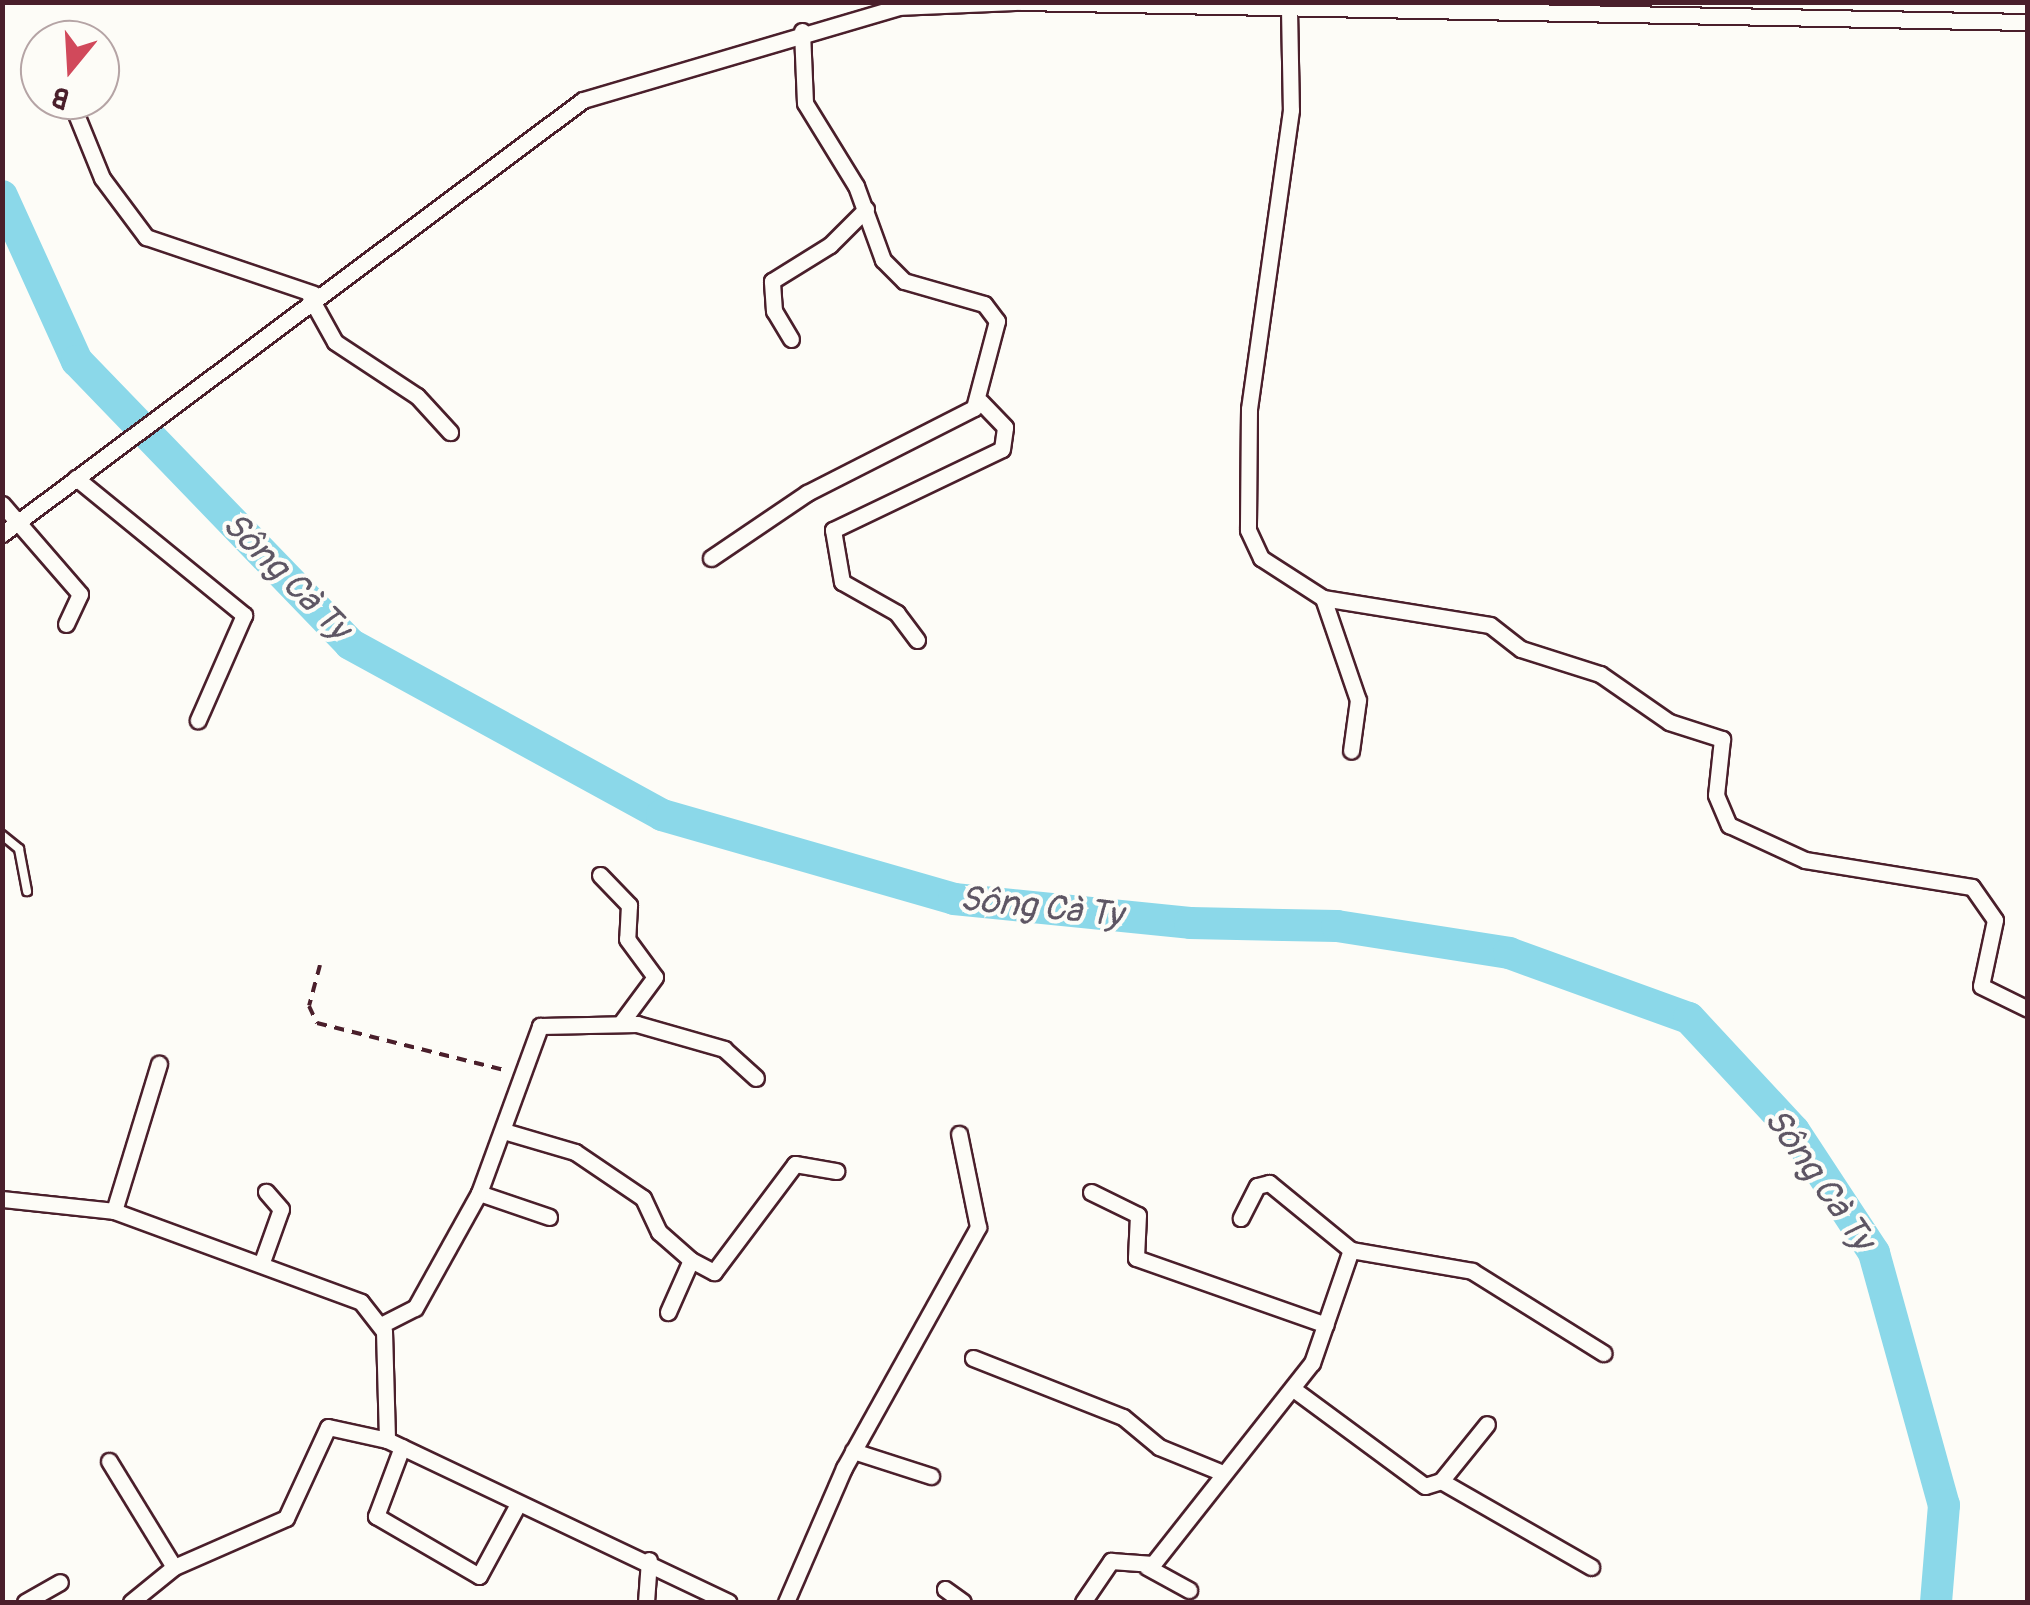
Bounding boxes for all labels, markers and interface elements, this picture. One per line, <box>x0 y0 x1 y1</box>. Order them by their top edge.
north arrow <box>20 20 120 120</box>
text: B <box>48 78 74 116</box>
water label: Sông Cà Ty <box>213 503 359 649</box>
water label: Sông Cà Ty <box>958 878 1124 936</box>
water label: Sông Cà Ty <box>1755 1100 1883 1258</box>

